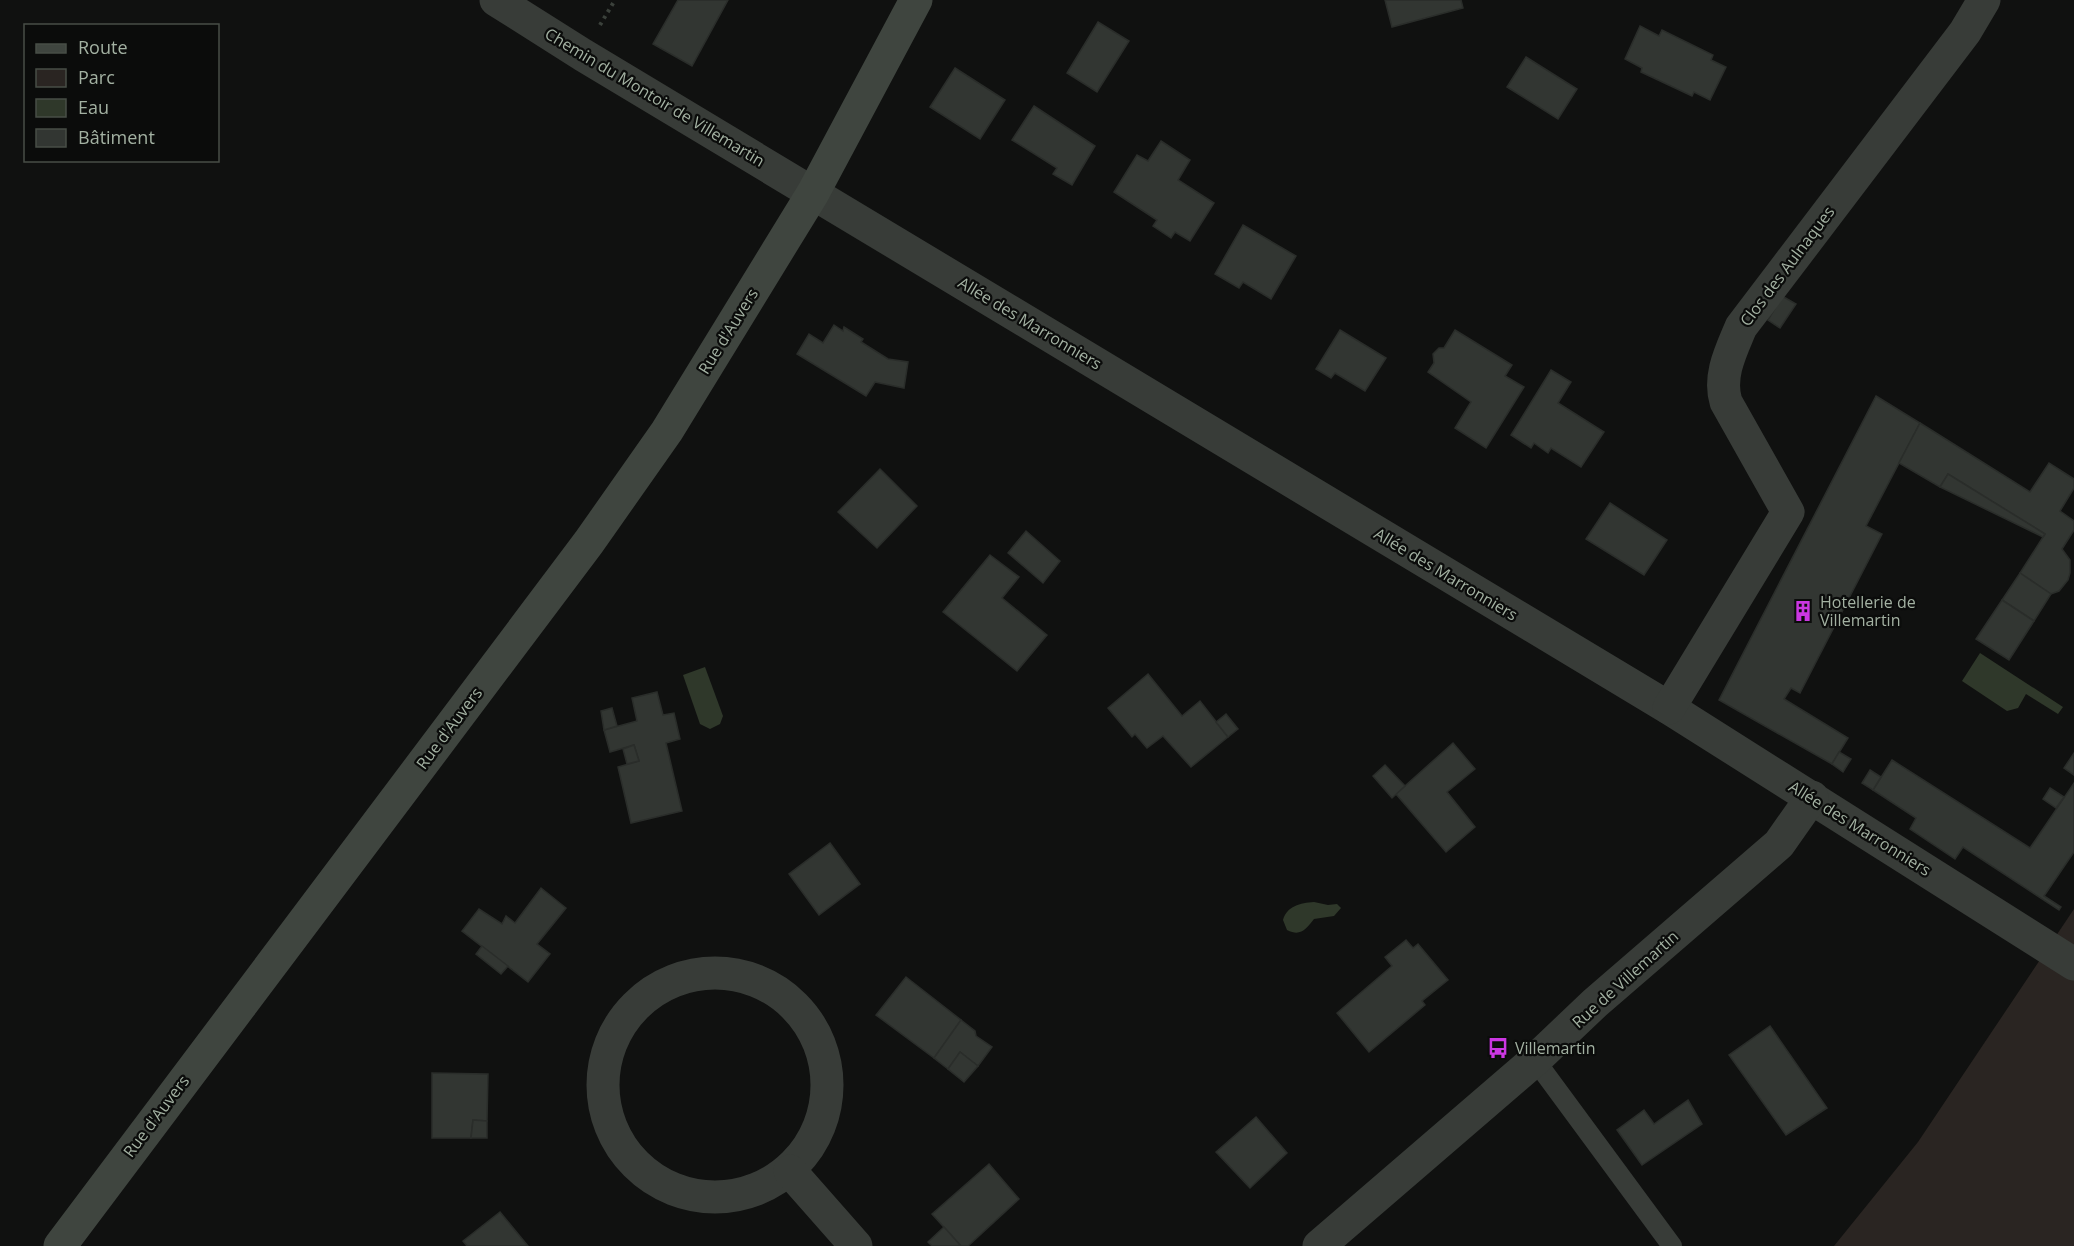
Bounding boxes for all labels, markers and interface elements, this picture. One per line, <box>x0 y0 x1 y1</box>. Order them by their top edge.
street label: Chemin du Montoir de Villemartin <box>541 22 769 172</box>
legend <box>24 24 219 162</box>
text: Route <box>78 35 128 59</box>
text: Parc <box>78 65 115 89</box>
text: Eau <box>78 95 109 119</box>
text: Bâtiment <box>78 125 155 149</box>
street label: Clos des Aulnaques <box>1735 201 1839 331</box>
street label: Allée des Marronniers <box>954 271 1106 375</box>
street label: Rue d'Auvers <box>693 284 763 378</box>
street label: Allée des Marronniers <box>1370 522 1522 626</box>
place label: Hotellerie de Villemartin <box>1820 591 1916 631</box>
building icon: Hotellerie de Villemartin <box>1791 599 1815 623</box>
street label: Rue d'Auvers <box>411 683 487 773</box>
street label: Allée des Marronniers <box>1785 775 1935 881</box>
street label: Rue de Villemartin <box>1567 925 1683 1033</box>
bus stop icon: Villemartin <box>1486 1036 1510 1060</box>
place label: Villemartin <box>1515 1037 1595 1059</box>
street label: Rue d'Auvers <box>118 1071 194 1161</box>

